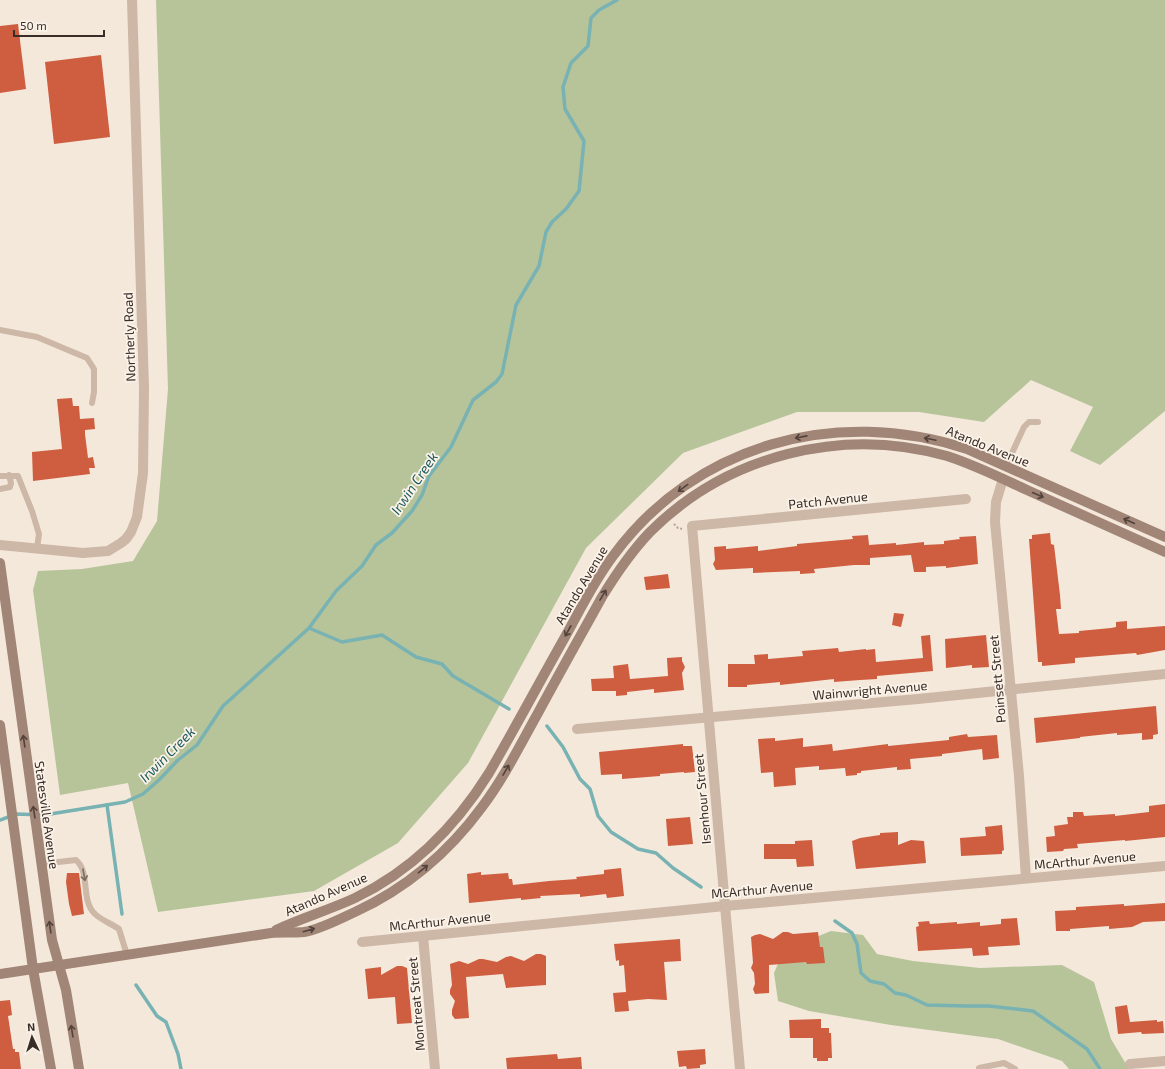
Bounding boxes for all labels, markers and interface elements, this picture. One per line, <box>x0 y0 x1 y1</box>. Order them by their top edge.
scale bar <box>14 12 104 38</box>
text: 50 m <box>20 18 47 32</box>
street label: Northerly Road <box>119 292 139 382</box>
street label: Atando Avenue <box>944 422 1032 470</box>
one-way arrow <box>795 433 808 441</box>
one-way arrow <box>924 434 937 442</box>
water label: Irwin Creek <box>387 449 441 517</box>
one-way arrow <box>677 484 688 492</box>
street label: Patch Avenue <box>787 488 869 512</box>
one-way arrow <box>1032 492 1044 499</box>
one-way arrow <box>1124 517 1136 525</box>
street label: Atando Avenue <box>551 543 611 627</box>
one-way arrow <box>600 589 608 601</box>
one-way arrow <box>563 625 571 637</box>
street label: Poinsett Street <box>985 634 1009 724</box>
street label: Wainwright Avenue <box>812 677 928 703</box>
water label: Irwin Creek <box>136 723 198 785</box>
one-way arrow <box>20 735 28 748</box>
street label: Isenhour Street <box>690 753 714 845</box>
street label: Statesville Avenue <box>32 760 62 870</box>
one-way arrow <box>503 764 511 776</box>
one-way arrow <box>30 806 38 819</box>
street label: McArthur Avenue <box>1033 848 1137 872</box>
one-way arrow <box>418 864 429 873</box>
one-way arrow <box>80 868 88 881</box>
street label: Atando Avenue <box>282 869 370 919</box>
street label: McArthur Avenue <box>710 877 814 901</box>
street label: McArthur Avenue <box>388 908 492 934</box>
one-way arrow <box>46 921 54 934</box>
one-way arrow <box>303 926 316 933</box>
street label: Montreat Street <box>404 956 428 1052</box>
north arrow <box>12 1017 52 1057</box>
text: N <box>27 1020 36 1033</box>
one-way arrow <box>68 1024 76 1037</box>

